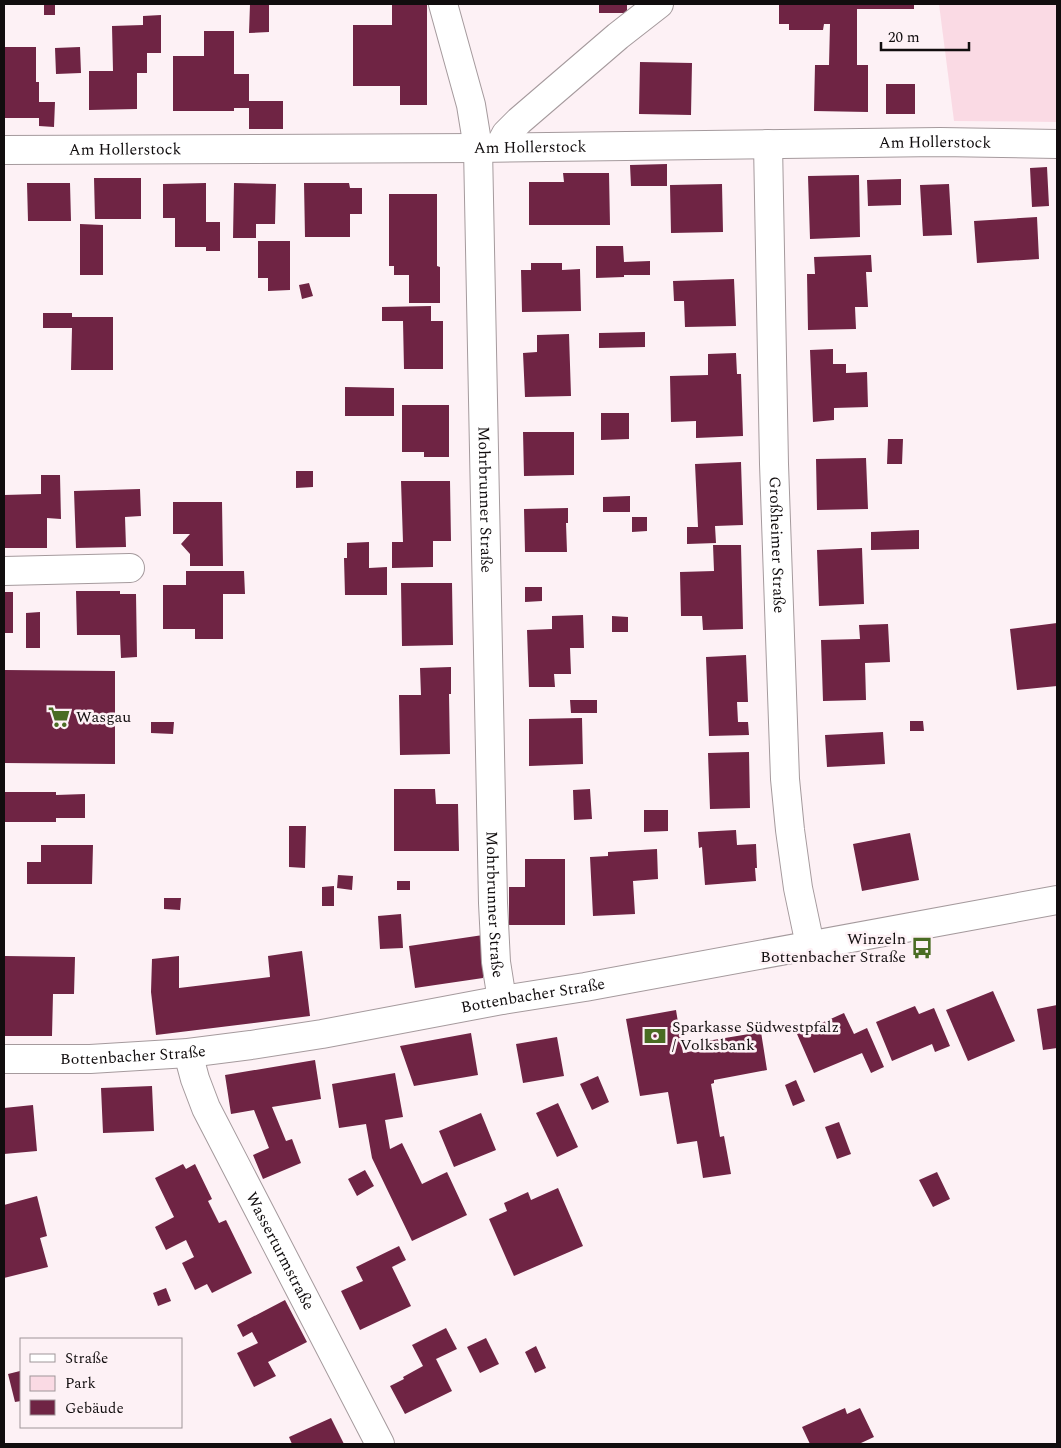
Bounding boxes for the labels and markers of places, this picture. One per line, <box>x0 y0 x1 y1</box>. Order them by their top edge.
supermarket icon: Wasgau <box>46 704 72 730</box>
place label: Wasgau <box>76 705 131 729</box>
place label: Winzeln Bottenbacher Straße <box>760 927 906 969</box>
bus stop icon: Winzeln Bottenbacher Straße <box>909 935 935 961</box>
place label: Sparkasse Südwestpfalz / Volksbank <box>672 1015 839 1057</box>
bank icon: Sparkasse Südwestpfalz / Volksbank <box>642 1023 668 1049</box>

